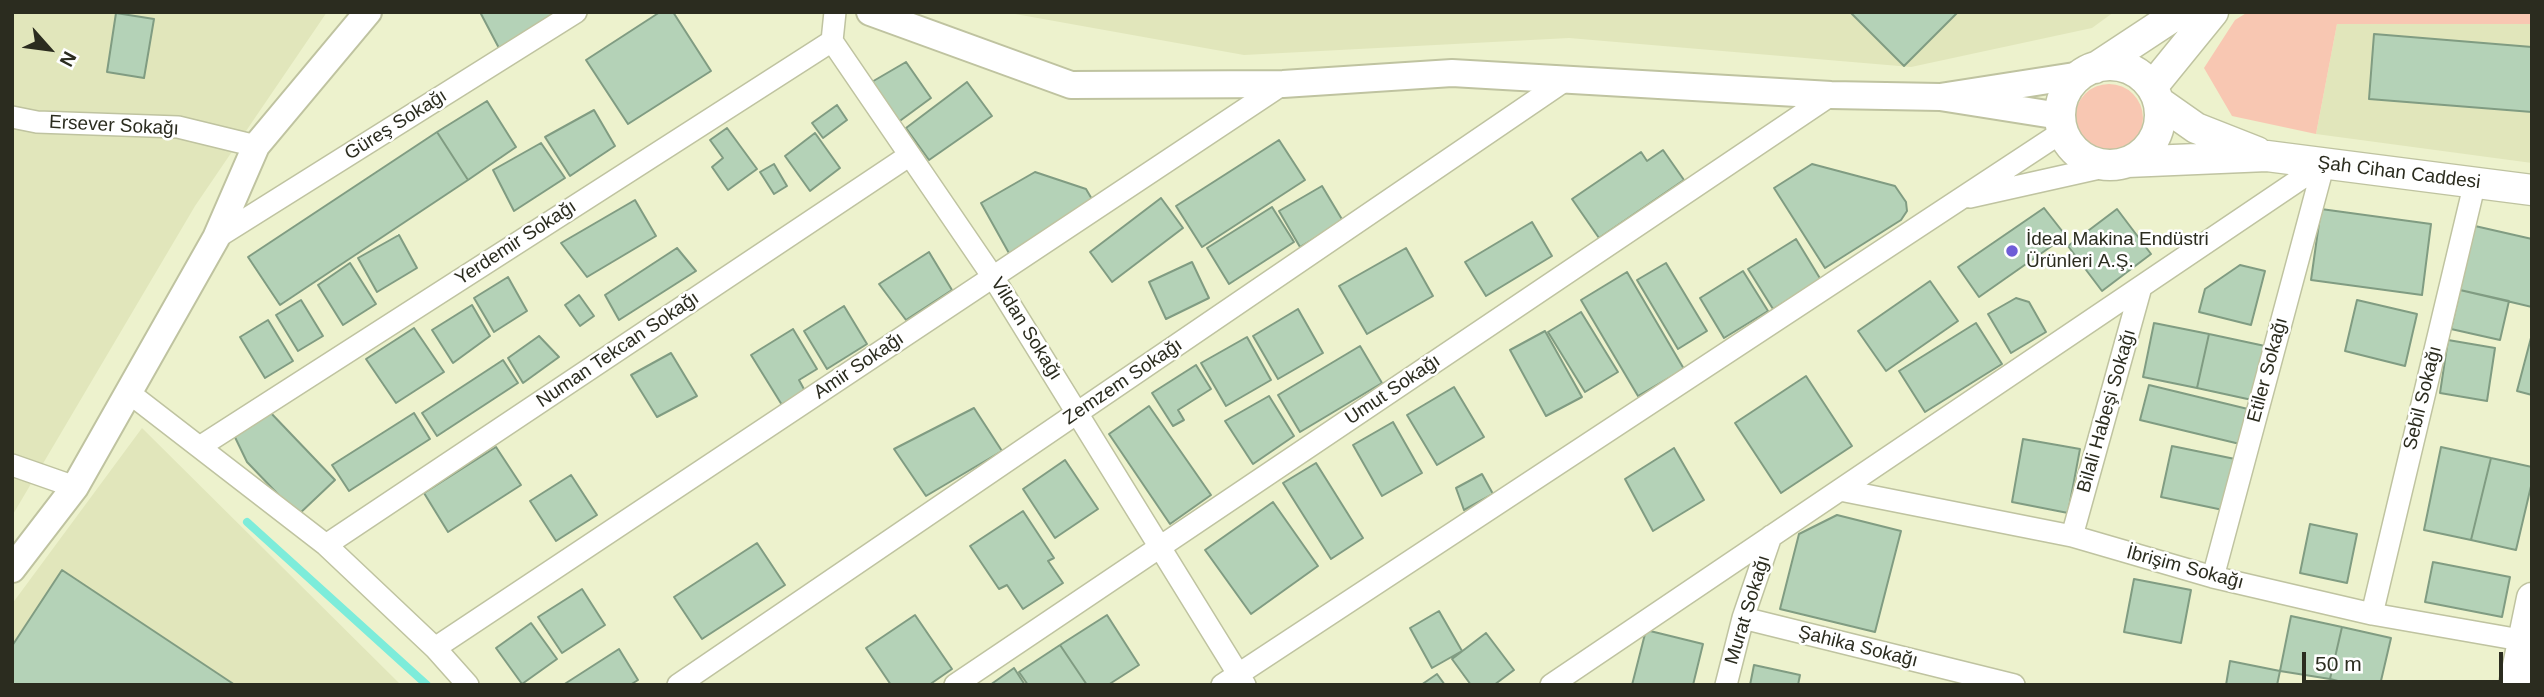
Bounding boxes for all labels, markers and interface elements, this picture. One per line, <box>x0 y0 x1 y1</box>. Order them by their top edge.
north arrow <box>14 14 84 84</box>
text: N <box>55 48 80 70</box>
street label: Güreş Sokağı <box>341 85 451 165</box>
street label: Ersever Sokağı <box>49 111 179 141</box>
street label: Şah Cihan Caddesi <box>2316 152 2482 194</box>
street label: Yerdemir Sokağı <box>451 195 581 291</box>
place label: İdeal Makina Endüstri Ürünleri A.Ş. <box>2026 229 2209 273</box>
marker: İdeal Makina Endüstri Ürünleri A.Ş. <box>2004 243 2020 259</box>
street label: Vildan Sokağı <box>985 273 1067 385</box>
street label: Numan Tekcan Sokağı <box>532 287 704 413</box>
street label: Etiler Sokağı <box>2243 315 2293 425</box>
street label: Bilali Habeşi Sokağı <box>2073 327 2141 495</box>
street label: Amir Sokağı <box>810 328 908 404</box>
street label: Zemzem Sokağı <box>1059 334 1187 430</box>
street label: Sebil Sokağı <box>2399 343 2447 453</box>
street label: Umut Sokağı <box>1341 350 1445 430</box>
street label: İbrişim Sokağı <box>2124 541 2246 595</box>
street label: Murat Sokağı <box>1721 553 1775 667</box>
street label: Şahika Sokağı <box>1796 621 1920 673</box>
scale bar <box>2306 638 2507 682</box>
text: 50 m <box>2315 652 2362 675</box>

